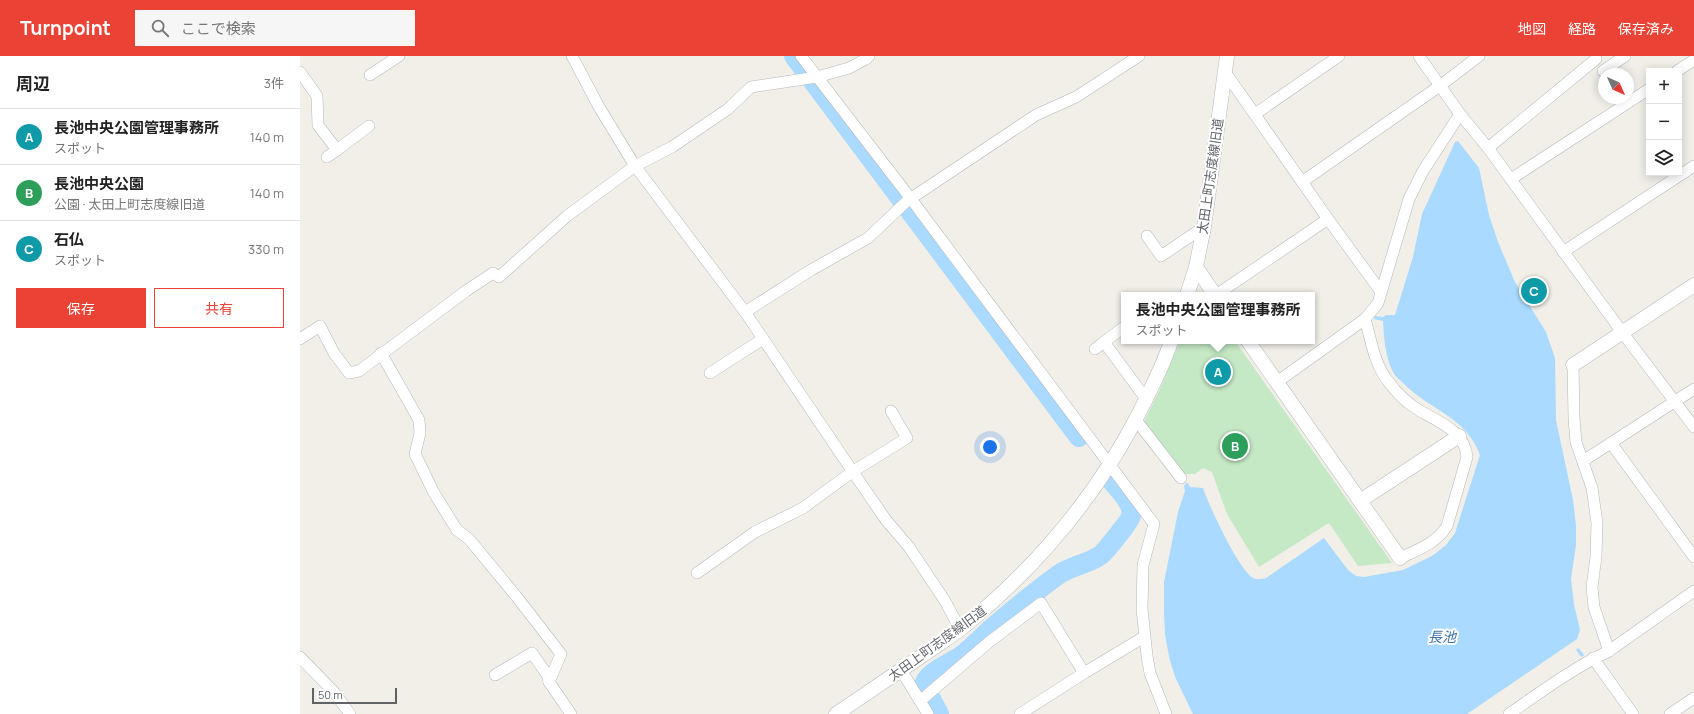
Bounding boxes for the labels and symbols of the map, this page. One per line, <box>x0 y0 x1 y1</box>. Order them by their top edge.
north arrow <box>1598 68 1634 104</box>
street label: 太田上町志度線旧道 <box>1193 117 1227 235</box>
pin: C <box>1521 276 1547 306</box>
pin: A <box>1205 357 1231 387</box>
pin: B <box>1222 431 1248 461</box>
your location <box>980 437 1000 457</box>
street label: 太田上町志度線旧道 <box>884 601 990 685</box>
water label: 長池 <box>1428 627 1458 646</box>
scale bar <box>312 686 397 705</box>

